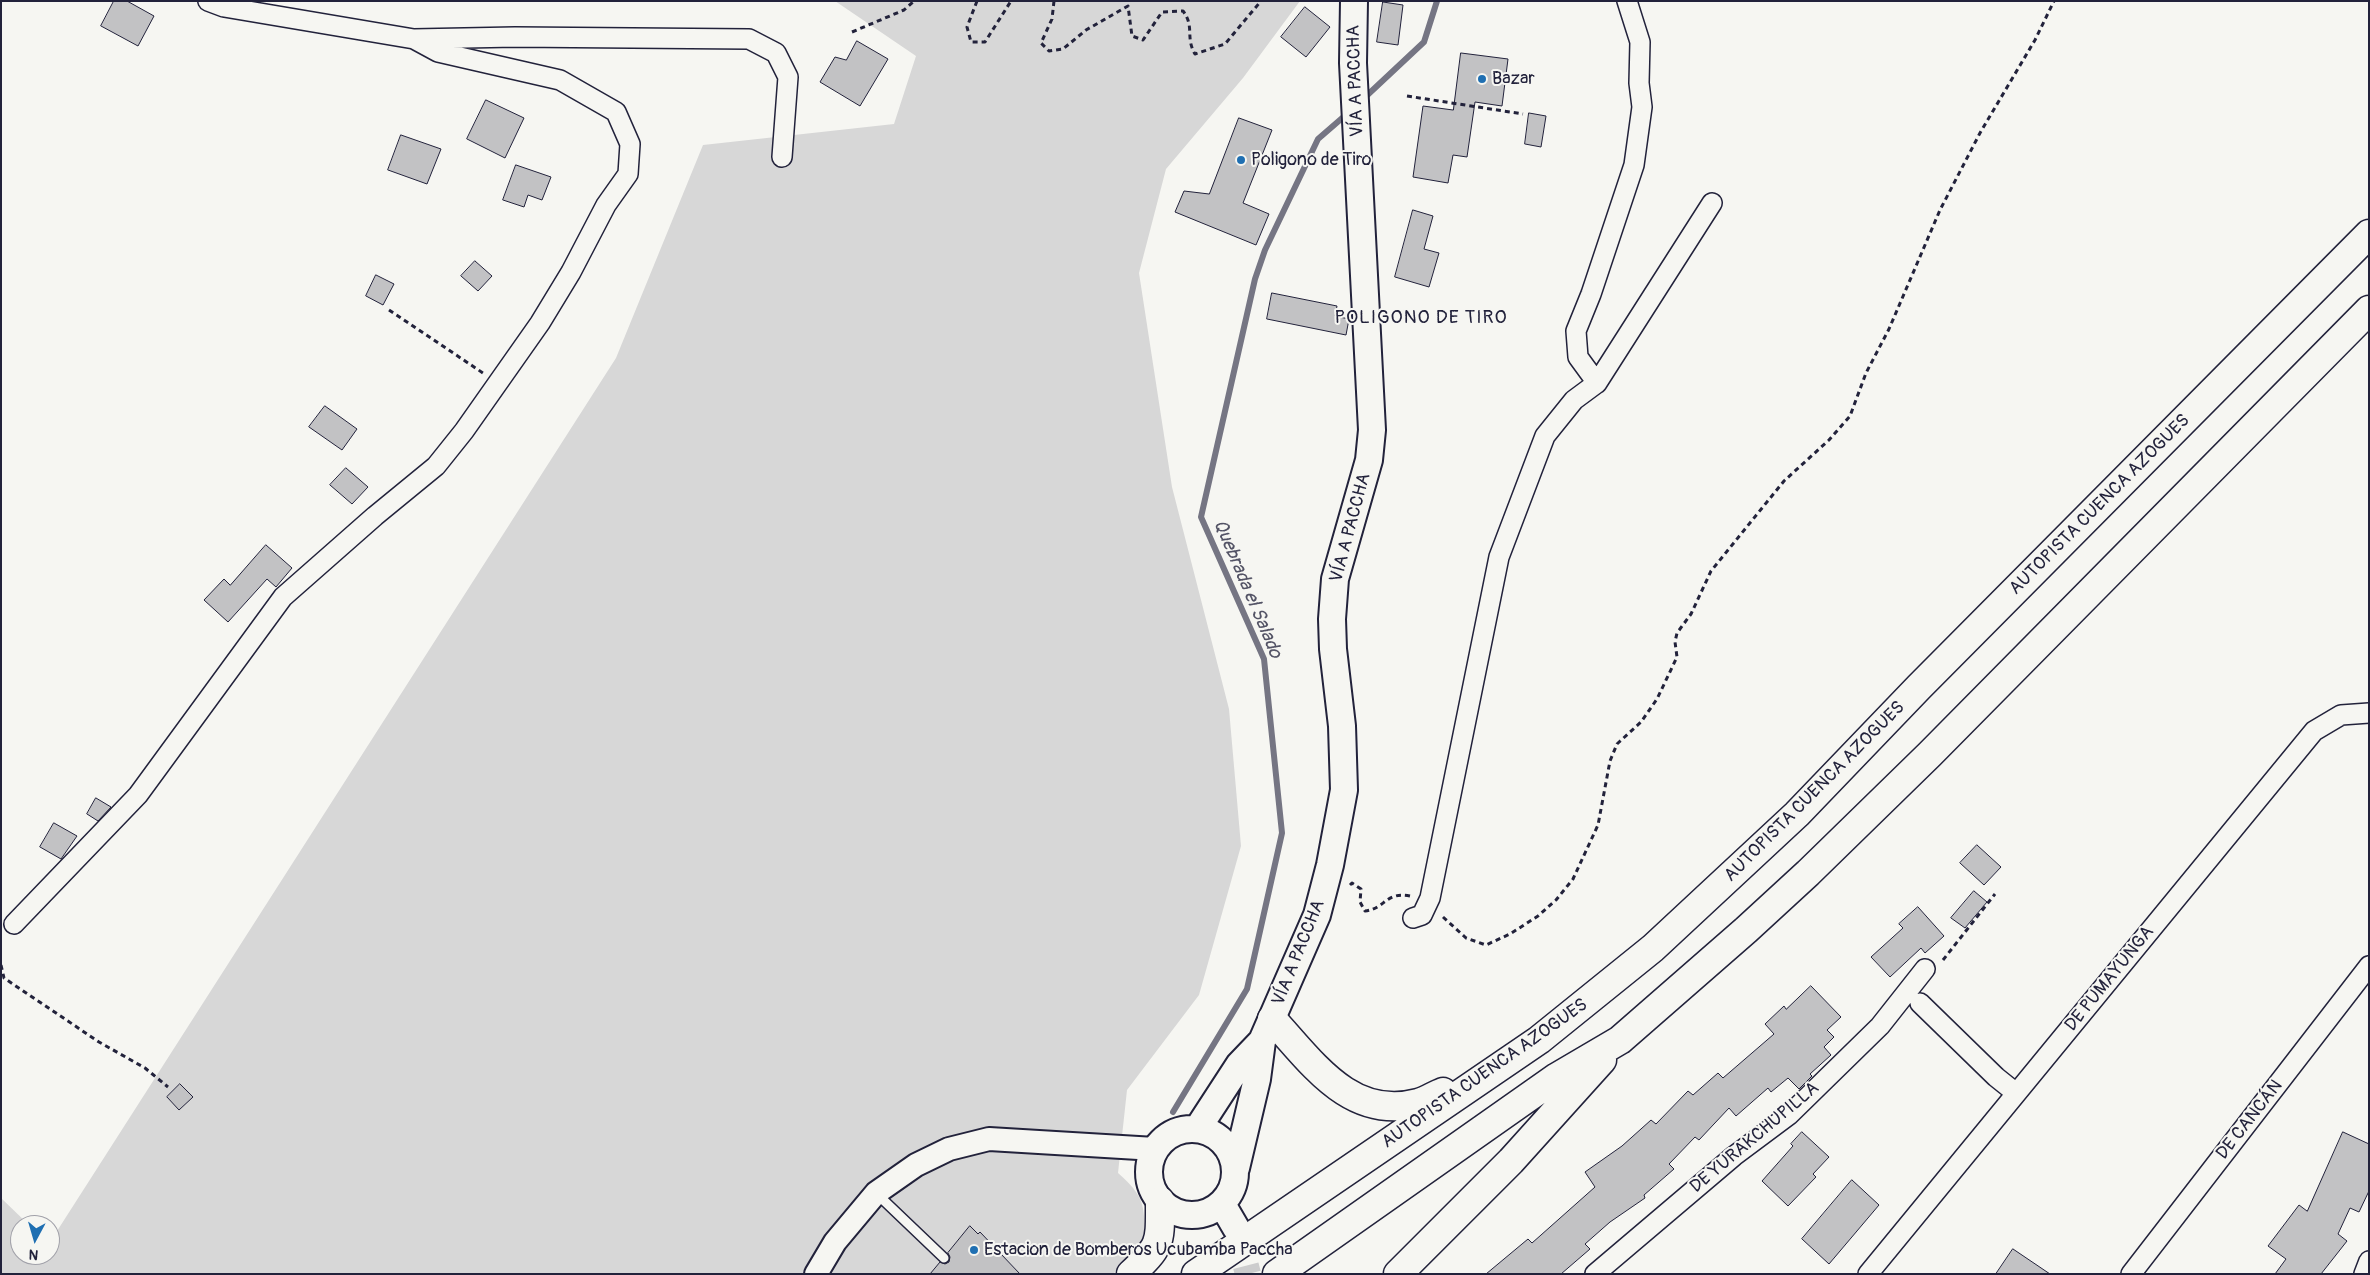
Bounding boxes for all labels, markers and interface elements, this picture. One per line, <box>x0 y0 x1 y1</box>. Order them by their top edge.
street label: VÍA A PACCHA <box>1343 25 1369 137</box>
place label: Bazar <box>1492 68 1535 90</box>
marker: Bazar <box>1476 73 1488 85</box>
place label: Poligono de Tiro <box>1251 149 1371 171</box>
marker: Poligono de Tiro <box>1235 154 1247 166</box>
district label: POLIGONO DE TIRO <box>1332 307 1510 329</box>
street label: AUTOPISTA CUENCA AZOGUES <box>2005 410 2195 600</box>
street label: VÍA A PACCHA <box>1326 471 1376 585</box>
water label: Quebrada el Salado <box>1208 516 1286 662</box>
street label: AUTOPISTA CUENCA AZOGUES <box>1720 697 1910 887</box>
street label: VÍA A PACCHA <box>1268 897 1330 1009</box>
street label: DE PUMAYUNGA <box>2061 922 2159 1036</box>
street label: AUTOPISTA CUENCA AZOGUES <box>1378 995 1592 1153</box>
street label: DE CANCÁN <box>2212 1076 2288 1164</box>
street label: DE YURAKCHUPILLA <box>1686 1078 1824 1198</box>
north arrow <box>10 1215 60 1265</box>
place label: Estacion de Bomberos Ucubamba Paccha <box>984 1239 1293 1261</box>
marker: Estacion de Bomberos Ucubamba Paccha <box>968 1244 980 1256</box>
text: N <box>28 1245 39 1263</box>

